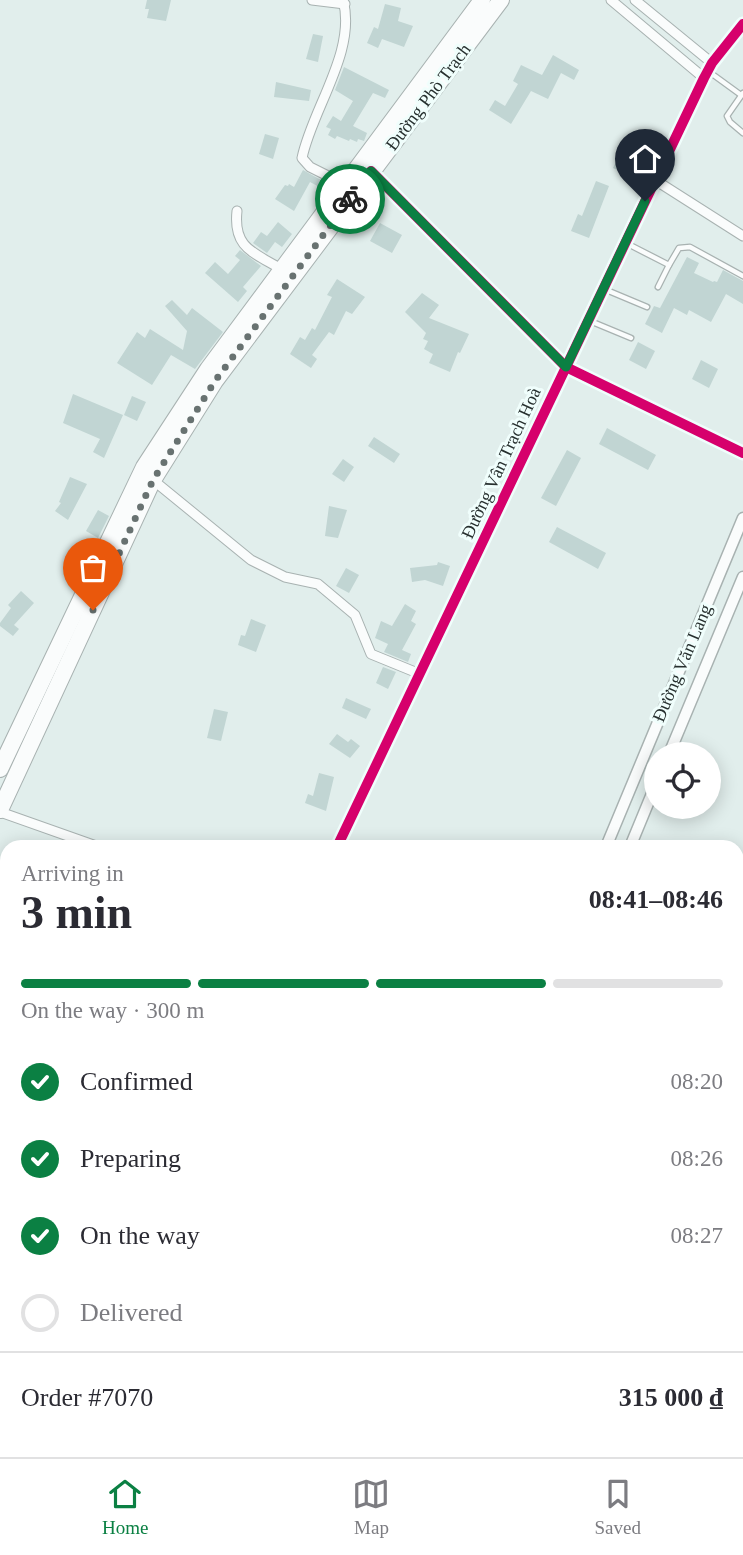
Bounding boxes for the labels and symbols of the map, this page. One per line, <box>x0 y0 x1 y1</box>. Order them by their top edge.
street label: Đường Phò Trạch <box>381 40 475 154</box>
pin <box>615 129 675 201</box>
courier <box>315 164 385 234</box>
street label: Đường Vân Trạch Hoà <box>457 384 545 542</box>
pin <box>63 538 123 610</box>
street label: Đường Văn Lang <box>648 601 716 725</box>

